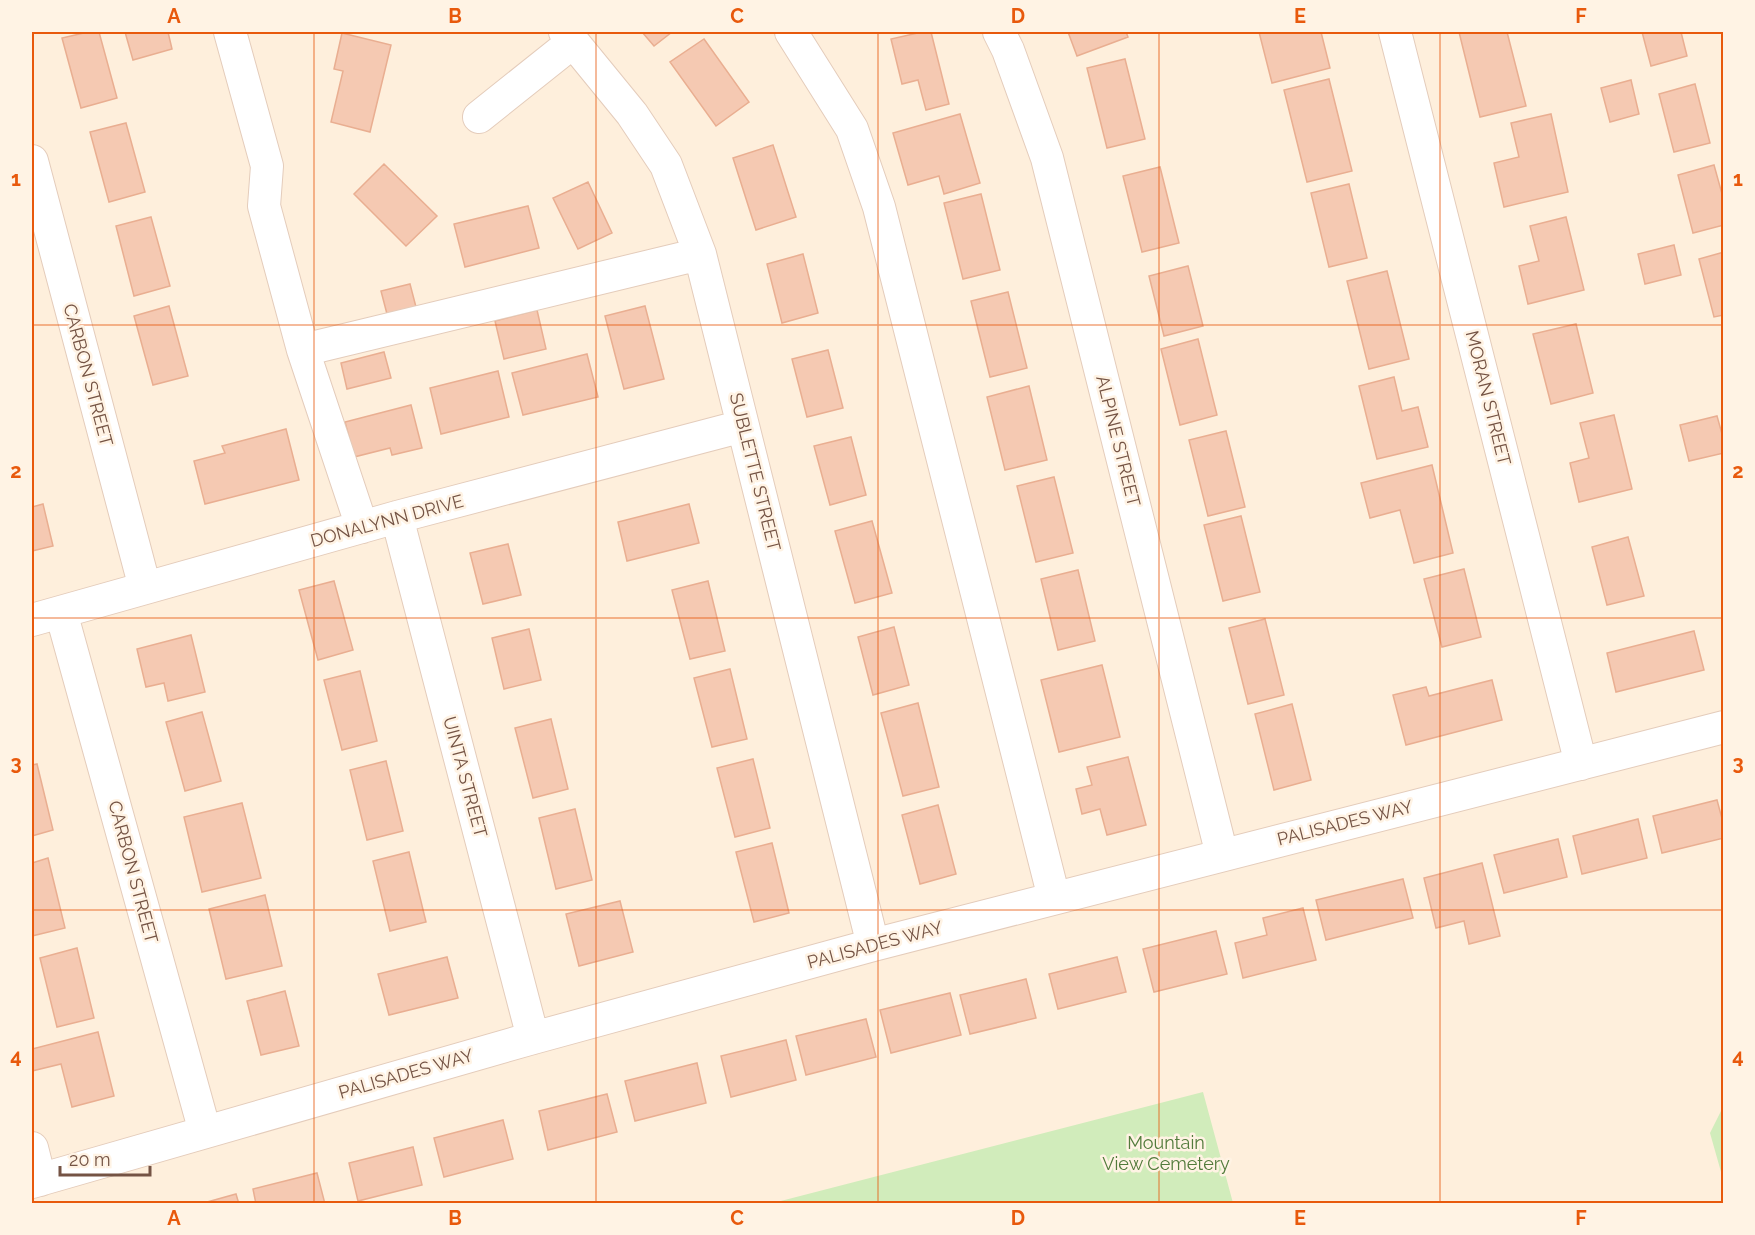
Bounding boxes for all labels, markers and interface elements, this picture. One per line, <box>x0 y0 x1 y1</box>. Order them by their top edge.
text: A <box>167 4 181 28</box>
text: B <box>448 4 462 28</box>
text: C <box>730 4 744 28</box>
text: D <box>1011 4 1025 28</box>
text: E <box>1294 4 1306 28</box>
text: F <box>1575 4 1587 28</box>
text: 1 <box>11 167 21 191</box>
text: 1 <box>1733 167 1743 191</box>
street label: CARBON STREET <box>59 301 118 448</box>
street label: MORAN STREET <box>1462 328 1515 467</box>
street label: ALPINE STREET <box>1092 373 1145 509</box>
street label: SUBLETTE STREET <box>726 391 785 553</box>
text: 2 <box>10 459 22 483</box>
text: 2 <box>1732 459 1744 483</box>
street label: DONALYNN DRIVE <box>308 490 466 551</box>
street label: UINTA STREET <box>439 714 492 840</box>
text: 3 <box>10 751 22 775</box>
text: 3 <box>1732 751 1744 775</box>
street label: PALISADES WAY <box>1275 795 1415 850</box>
street label: CARBON STREET <box>104 798 163 945</box>
street label: PALISADES WAY <box>805 916 945 973</box>
text: 4 <box>10 1044 22 1068</box>
street label: PALISADES WAY <box>336 1044 476 1103</box>
text: 4 <box>1732 1044 1744 1068</box>
park label: Mountain View Cemetery <box>1102 1132 1230 1174</box>
scale bar <box>60 1139 150 1177</box>
text: 20 m <box>69 1149 111 1170</box>
text: A <box>167 1206 181 1230</box>
text: B <box>448 1206 462 1230</box>
text: C <box>730 1206 744 1230</box>
text: D <box>1011 1206 1025 1230</box>
text: E <box>1294 1206 1306 1230</box>
text: F <box>1575 1206 1587 1230</box>

